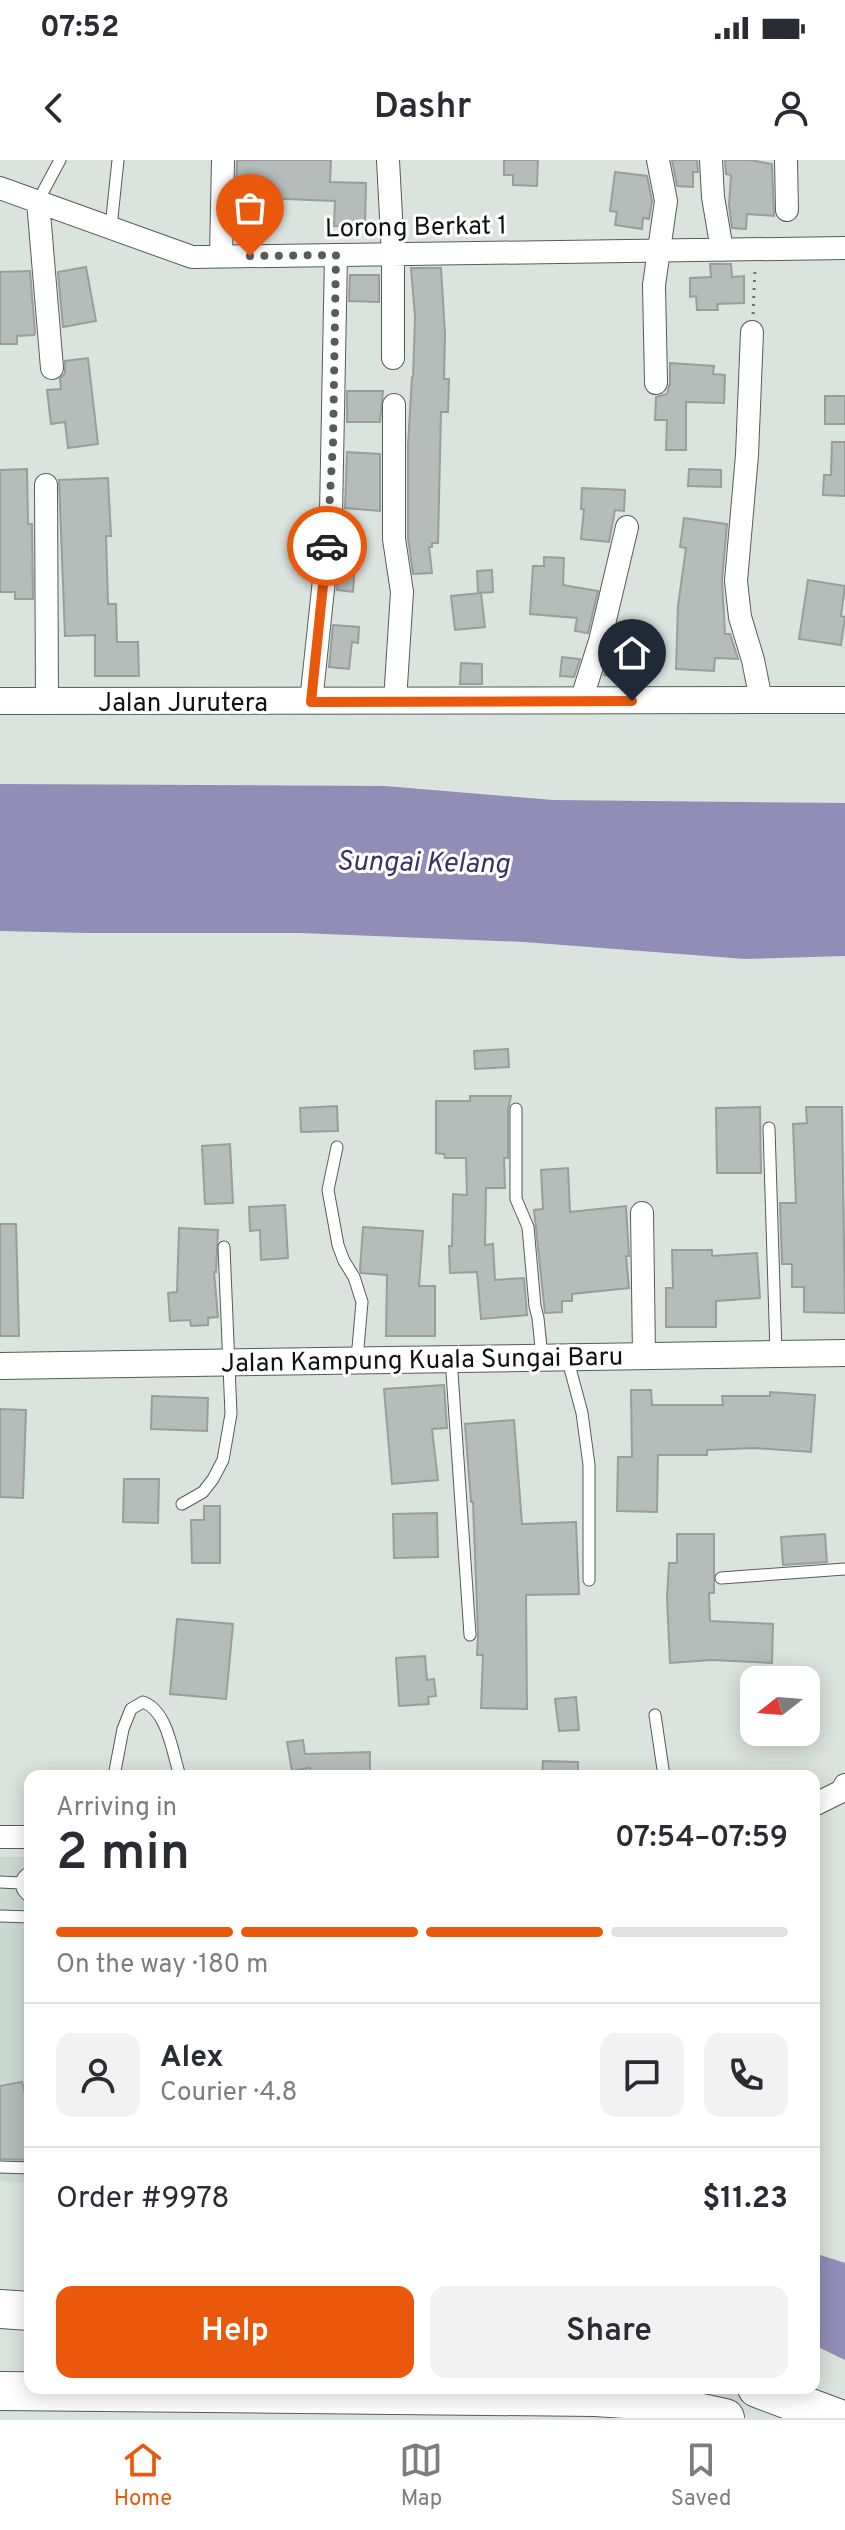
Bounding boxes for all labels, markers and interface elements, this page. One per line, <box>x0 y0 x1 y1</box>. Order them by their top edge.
text: 07:52 <box>40 10 119 47</box>
text: Dashr <box>374 85 471 131</box>
icon: back <box>32 86 76 130</box>
icon: person <box>769 86 813 130</box>
pin <box>216 174 284 256</box>
icon: bag <box>228 186 272 230</box>
street label: Lorong Berkat 1 <box>325 210 507 247</box>
courier <box>287 506 367 586</box>
icon: car <box>305 524 349 568</box>
pin <box>598 619 666 701</box>
icon: home <box>610 631 654 675</box>
street label: Jalan Jurutera <box>98 688 268 721</box>
water label: Sungai Kelang <box>336 844 511 884</box>
street label: Jalan Kampung Kuala Sungai Baru <box>221 1341 624 1382</box>
north arrow <box>740 1666 820 1746</box>
map controls <box>740 1666 820 1746</box>
text: Arriving in <box>56 1792 177 1825</box>
text: 07:54–07:59 <box>615 1820 788 1857</box>
text: 2 min <box>56 1822 190 1888</box>
text: On the way · 180 m <box>56 1949 268 1982</box>
button: person <box>56 2033 140 2117</box>
button: chat <box>600 2033 684 2117</box>
button: phone <box>704 2033 788 2117</box>
text: Alex <box>160 2040 224 2077</box>
text: Courier · 4.8 <box>160 2077 297 2110</box>
text: Order #9978 <box>56 2181 229 2218</box>
text: $11.23 <box>702 2181 788 2218</box>
button: Help <box>56 2286 414 2378</box>
button: Share <box>430 2286 788 2378</box>
tab: Home <box>114 2438 172 2513</box>
tab: Map <box>399 2438 443 2513</box>
tab: Saved <box>671 2438 731 2513</box>

